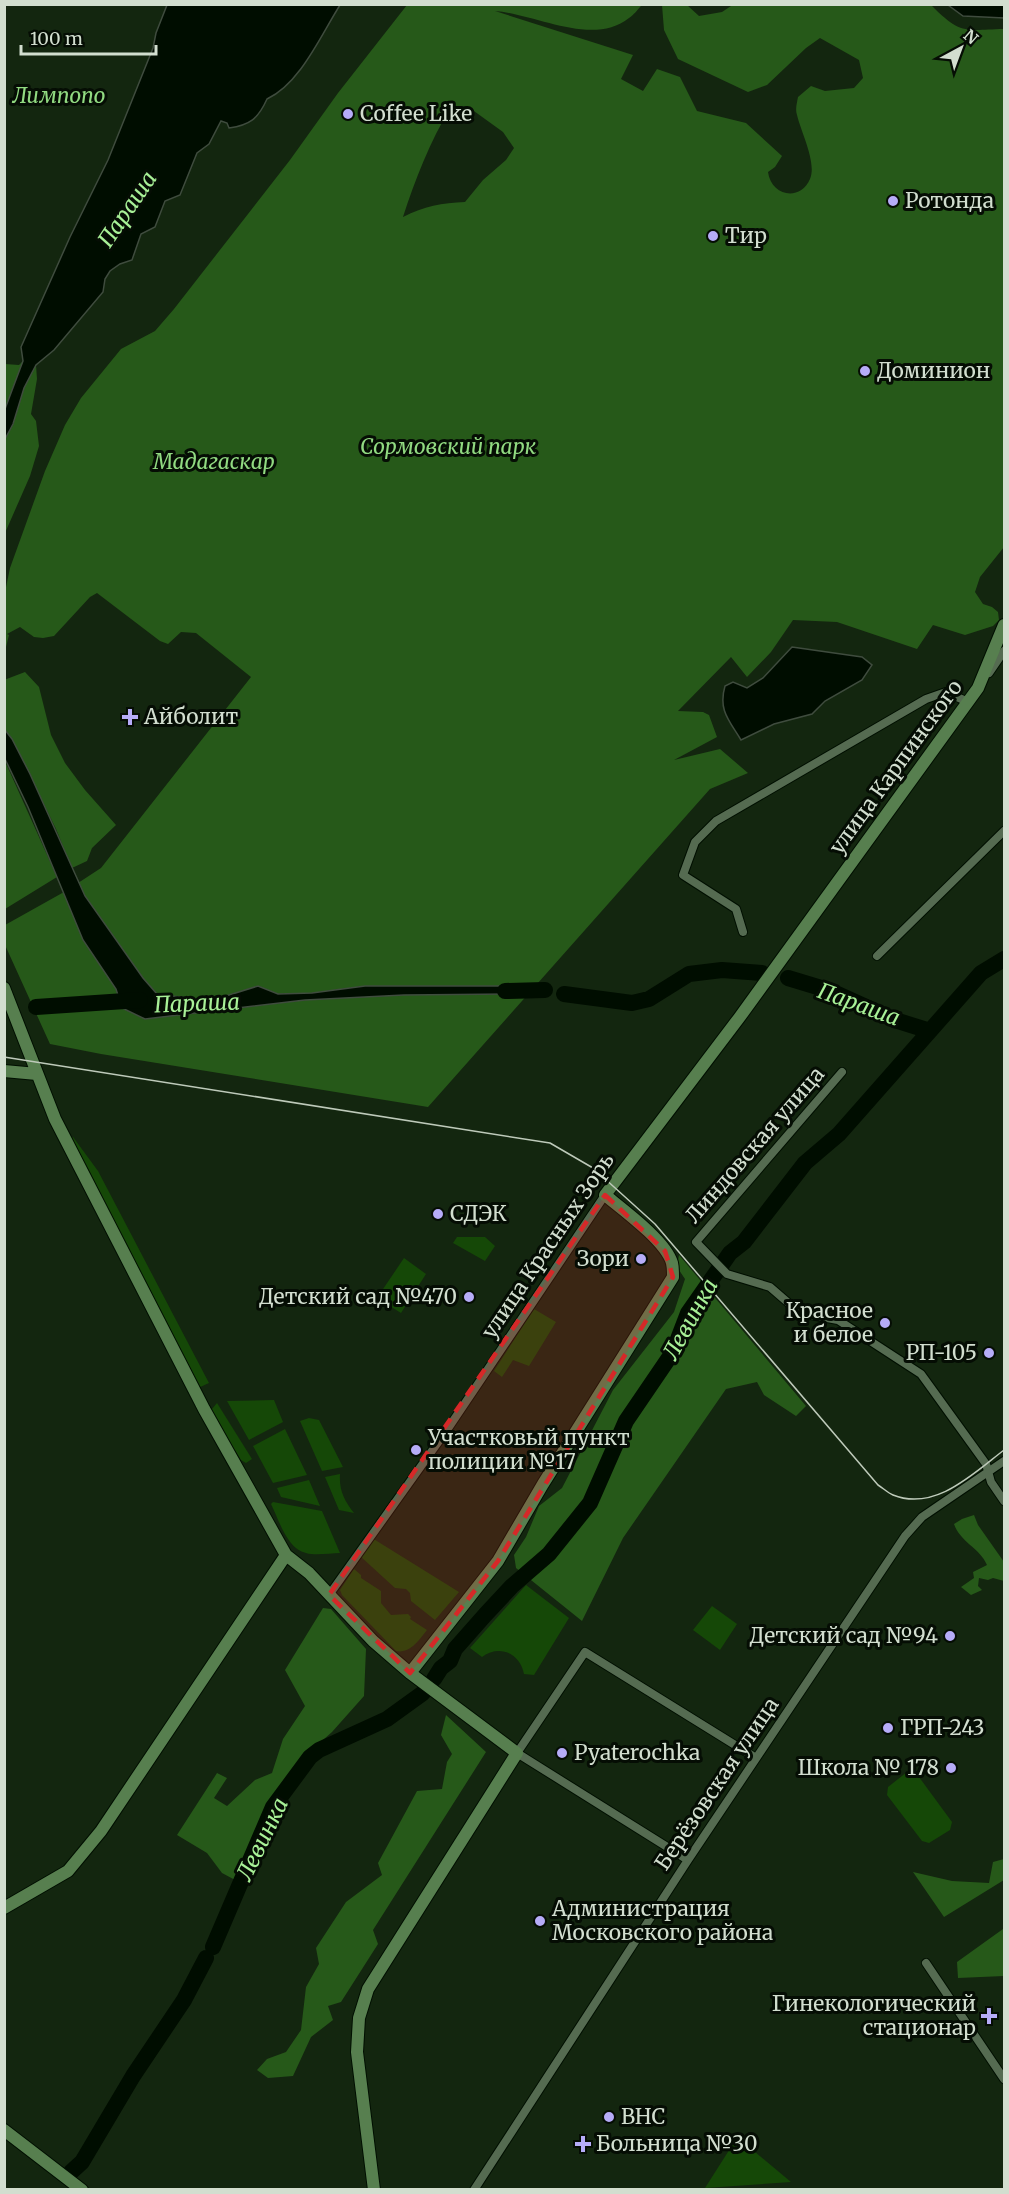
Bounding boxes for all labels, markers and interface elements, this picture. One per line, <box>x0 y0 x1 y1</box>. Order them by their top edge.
scale bar <box>21 18 156 56</box>
north arrow <box>931 18 991 78</box>
text: N <box>960 25 982 49</box>
text: 100 m <box>30 27 83 50</box>
park label: Лимпопо <box>12 82 106 109</box>
place label: Coffee Like <box>360 100 472 127</box>
marker: Coffee Like <box>341 107 355 121</box>
water label: Параша <box>92 166 162 252</box>
place label: Ротонда <box>905 187 994 214</box>
marker: Ротонда <box>886 194 900 208</box>
place label: Тир <box>725 222 767 249</box>
marker: Тир <box>706 229 720 243</box>
place label: Доминион <box>877 357 990 384</box>
marker: Доминион <box>858 364 872 378</box>
park label: Сормовский парк <box>360 433 536 460</box>
park label: Мадагаскар <box>152 448 275 475</box>
street label: улица Карпинского <box>823 674 968 859</box>
place label: Айболит <box>143 703 238 730</box>
marker: Айболит <box>121 708 139 726</box>
water label: Параша <box>814 976 904 1032</box>
water label: Параша <box>154 988 240 1018</box>
street label: Линдовская улица <box>679 1061 830 1228</box>
street label: улица Красных Зорь <box>475 1148 620 1344</box>
place label: СДЭК <box>450 1200 507 1227</box>
marker: СДЭК <box>431 1207 445 1221</box>
place label: Зори <box>577 1245 629 1272</box>
marker: Зори <box>634 1252 648 1266</box>
water label: Левинка <box>656 1273 724 1365</box>
place label: Детский сад №470 <box>259 1283 457 1310</box>
marker: Детский сад №470 <box>462 1290 476 1304</box>
place label: Красное и белое <box>786 1297 873 1348</box>
marker: Красное и белое <box>878 1316 892 1330</box>
place label: РП-105 <box>906 1339 977 1366</box>
marker: РП-105 <box>982 1346 996 1360</box>
place label: Участковый пункт полиции №17 <box>427 1424 630 1475</box>
marker: Участковый пункт полиции №17 <box>409 1443 423 1457</box>
place label: Детский сад №94 <box>750 1622 938 1649</box>
marker: Детский сад №94 <box>943 1629 957 1643</box>
street label: Берёзовская улица <box>649 1692 784 1875</box>
place label: ГРП-243 <box>900 1714 984 1741</box>
marker: ГРП-243 <box>881 1721 895 1735</box>
place label: Pyaterochka <box>574 1739 700 1766</box>
marker: Pyaterochka <box>555 1746 569 1760</box>
place label: Школа № 178 <box>798 1754 939 1781</box>
marker: Школа № 178 <box>944 1761 958 1775</box>
water label: Левинка <box>230 1793 294 1886</box>
place label: Администрация Московского района <box>551 1895 773 1946</box>
marker: Администрация Московского района <box>533 1914 547 1928</box>
place label: Гинекологический стационар <box>772 1990 976 2041</box>
marker: Гинекологический стационар <box>980 2007 998 2025</box>
place label: ВНС <box>621 2103 665 2130</box>
marker: ВНС <box>602 2110 616 2124</box>
place label: Больница №30 <box>596 2130 758 2157</box>
marker: Больница №30 <box>574 2135 592 2153</box>

